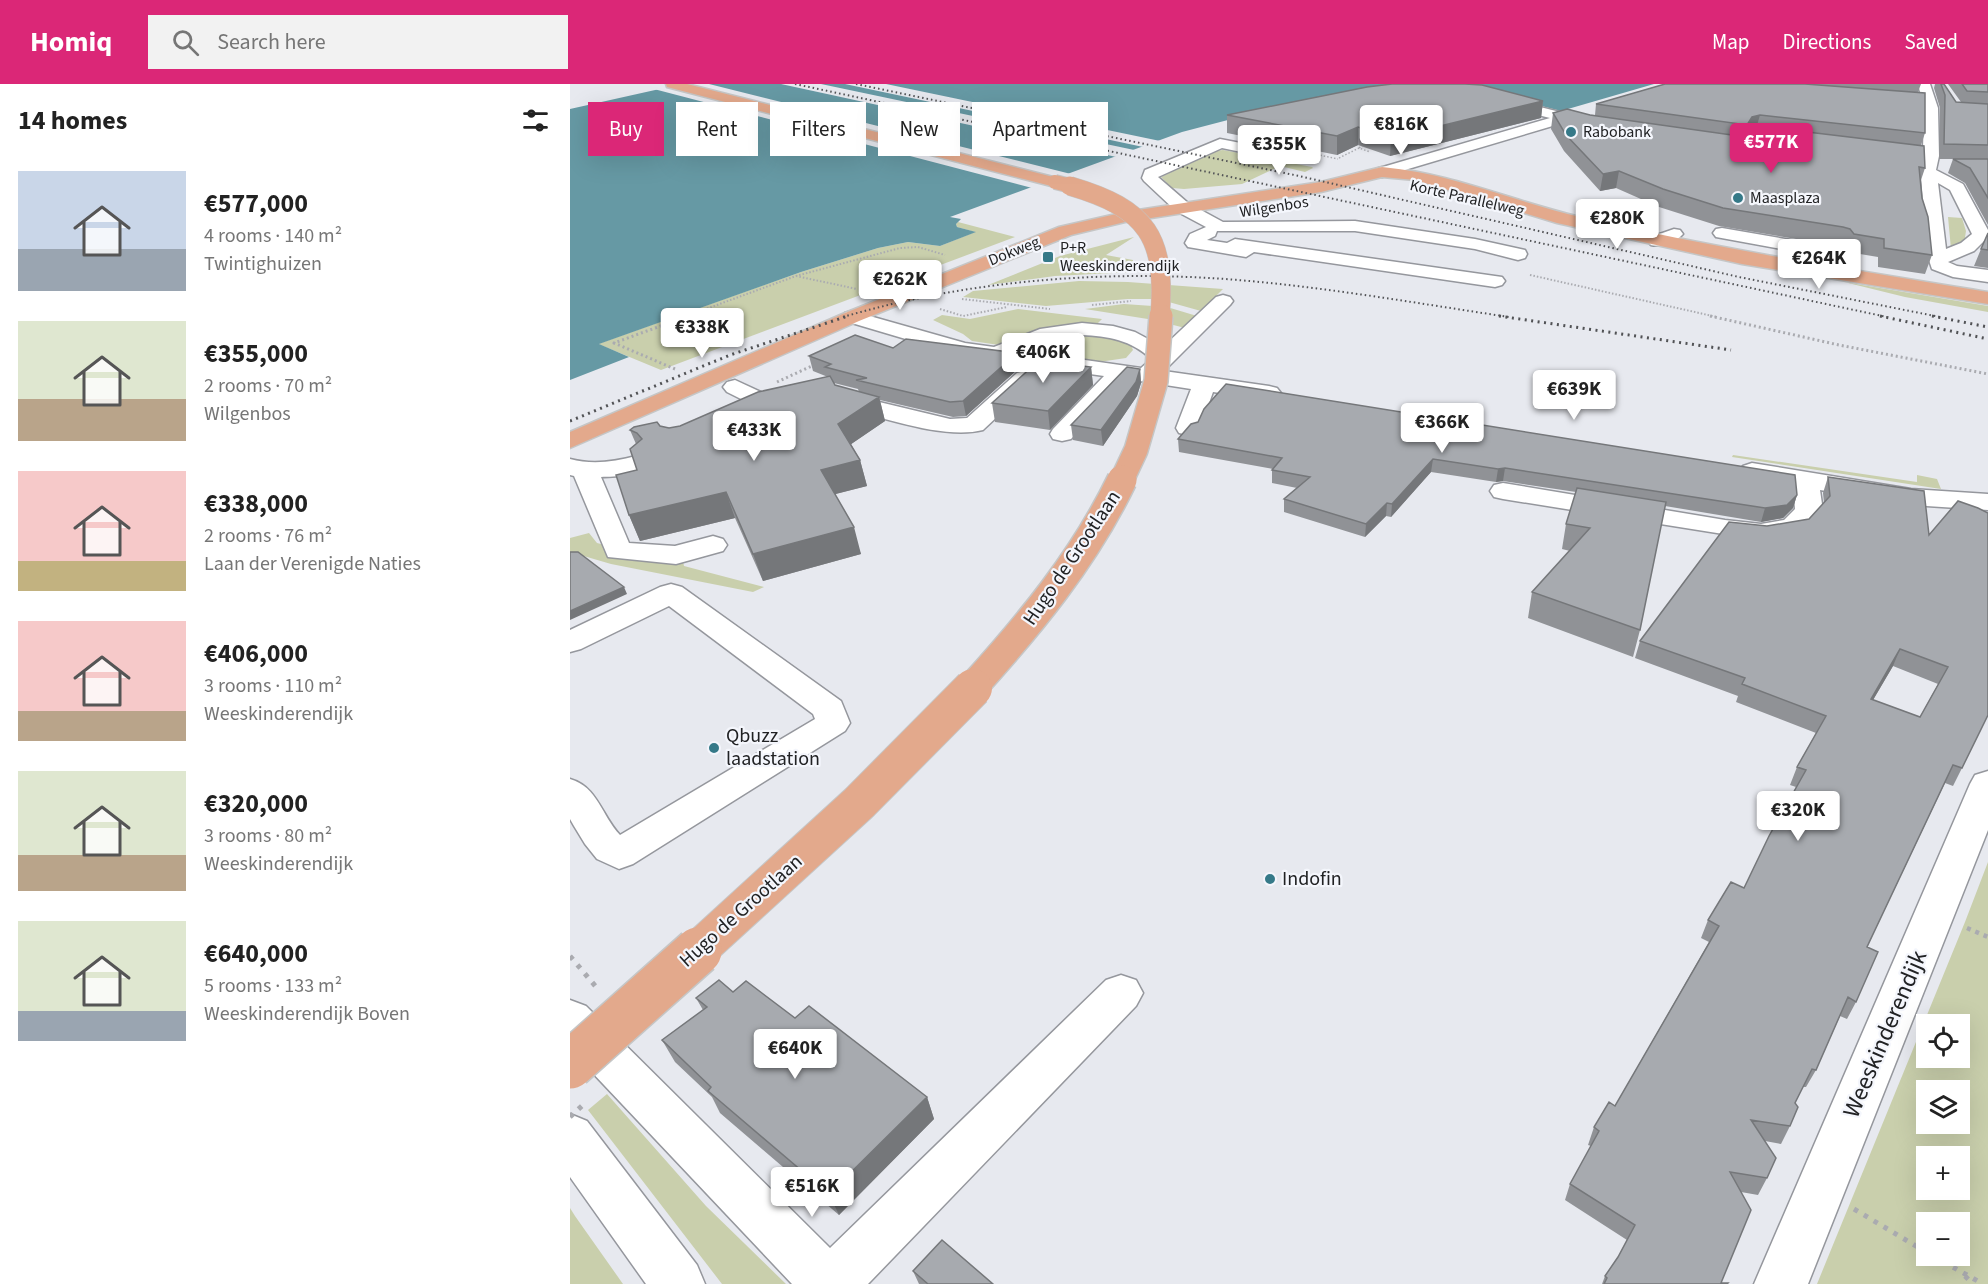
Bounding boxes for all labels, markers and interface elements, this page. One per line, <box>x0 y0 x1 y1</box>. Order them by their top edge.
search box <box>148 15 568 69</box>
text: Homiq <box>30 22 112 62</box>
icon: search <box>169 26 202 59</box>
text: Search here <box>217 26 326 58</box>
text: Map <box>1712 27 1750 57</box>
text: Directions <box>1783 27 1871 57</box>
text: Saved <box>1904 27 1958 57</box>
text: 14 homes <box>18 102 127 139</box>
chip: Buy <box>588 102 664 156</box>
chip: Rent <box>676 102 758 156</box>
chip: Filters <box>770 102 866 156</box>
chip: New <box>878 102 960 156</box>
chip: Apartment <box>972 102 1108 156</box>
icon: filters <box>519 104 552 137</box>
pin: €816K <box>1359 105 1443 156</box>
text: €816K <box>1374 110 1428 138</box>
place label: Rabobank <box>1583 121 1651 143</box>
pin: €577K <box>1729 123 1813 174</box>
pin: €355K <box>1237 125 1321 176</box>
marker: Rabobank <box>1564 125 1578 139</box>
text: €577K <box>1744 128 1798 156</box>
text: €355K <box>1252 130 1306 158</box>
street label: Korte Parallelweg <box>1408 174 1526 222</box>
text: €577,000 <box>204 185 308 222</box>
place label: Maasplaza <box>1750 187 1820 209</box>
street label: Wilgenbos <box>1238 191 1310 223</box>
marker: Maasplaza <box>1731 191 1745 205</box>
icon: home <box>66 195 138 267</box>
pin: €280K <box>1575 199 1659 250</box>
text: €280K <box>1590 204 1644 232</box>
text: 4 rooms · 140 m² <box>204 222 342 250</box>
street label: Dokweg <box>985 231 1043 271</box>
place label: P+R Weeskinderendijk <box>1060 237 1179 277</box>
pin: €264K <box>1777 239 1861 290</box>
text: €264K <box>1792 244 1846 272</box>
text: Twintighuizen <box>204 250 322 278</box>
marker: P+R Weeskinderendijk <box>1041 250 1055 264</box>
pin: €262K <box>858 260 942 311</box>
text: €262K <box>873 265 927 293</box>
pin: €338K <box>660 308 744 359</box>
text: €338K <box>675 313 729 341</box>
pin: €406K <box>1001 333 1085 384</box>
text: €355,000 <box>204 335 308 372</box>
text: €406K <box>1016 338 1070 366</box>
icon: home <box>66 345 138 417</box>
pin: €639K <box>1532 370 1616 421</box>
text: 2 rooms · 70 m² <box>204 372 332 400</box>
text: €639K <box>1547 375 1601 403</box>
text: Wilgenbos <box>204 400 291 428</box>
pin: €366K <box>1400 403 1484 454</box>
text: €366K <box>1415 408 1469 436</box>
pin: €433K <box>712 411 796 462</box>
text: €433K <box>727 416 781 444</box>
text: €338,000 <box>204 485 308 522</box>
street label: Hugo de Grootlaan <box>1017 485 1127 631</box>
icon: home <box>66 495 138 567</box>
text: 2 rooms · 76 m² <box>204 522 332 550</box>
text: Laan der Verenigde Naties <box>204 550 421 578</box>
text: €406,000 <box>204 635 308 672</box>
icon: home <box>66 645 138 717</box>
text: 3 rooms · 110 m² <box>204 672 342 700</box>
text: Weeskinderendijk <box>204 700 353 728</box>
place label: Qbuzz laadstation <box>726 722 820 773</box>
marker: Qbuzz laadstation <box>707 741 721 755</box>
text: €320,000 <box>204 785 308 822</box>
pin: €320K <box>1756 791 1840 842</box>
icon: home <box>66 795 138 867</box>
text: €320K <box>1771 796 1825 824</box>
text: 3 rooms · 80 m² <box>204 822 332 850</box>
street label: Hugo de Grootlaan <box>673 848 809 974</box>
text: Weeskinderendijk <box>204 850 353 878</box>
place label: Indofin <box>1282 865 1342 893</box>
marker: Indofin <box>1263 872 1277 886</box>
text: €640,000 <box>204 935 308 972</box>
icon: home <box>66 945 138 1017</box>
street label: Weeskinderendijk <box>1834 945 1936 1123</box>
text: 5 rooms · 133 m² <box>204 972 342 1000</box>
text: Weeskinderendijk Boven <box>204 1000 410 1028</box>
map controls <box>1916 1014 1970 1266</box>
button: locate <box>1916 1014 1970 1068</box>
pin: €640K <box>753 1029 837 1080</box>
text: €640K <box>768 1034 822 1062</box>
button: layers <box>1916 1080 1970 1134</box>
button: + <box>1916 1146 1970 1200</box>
pin: €516K <box>770 1167 854 1218</box>
text: €516K <box>785 1172 839 1200</box>
button: − <box>1916 1212 1970 1266</box>

